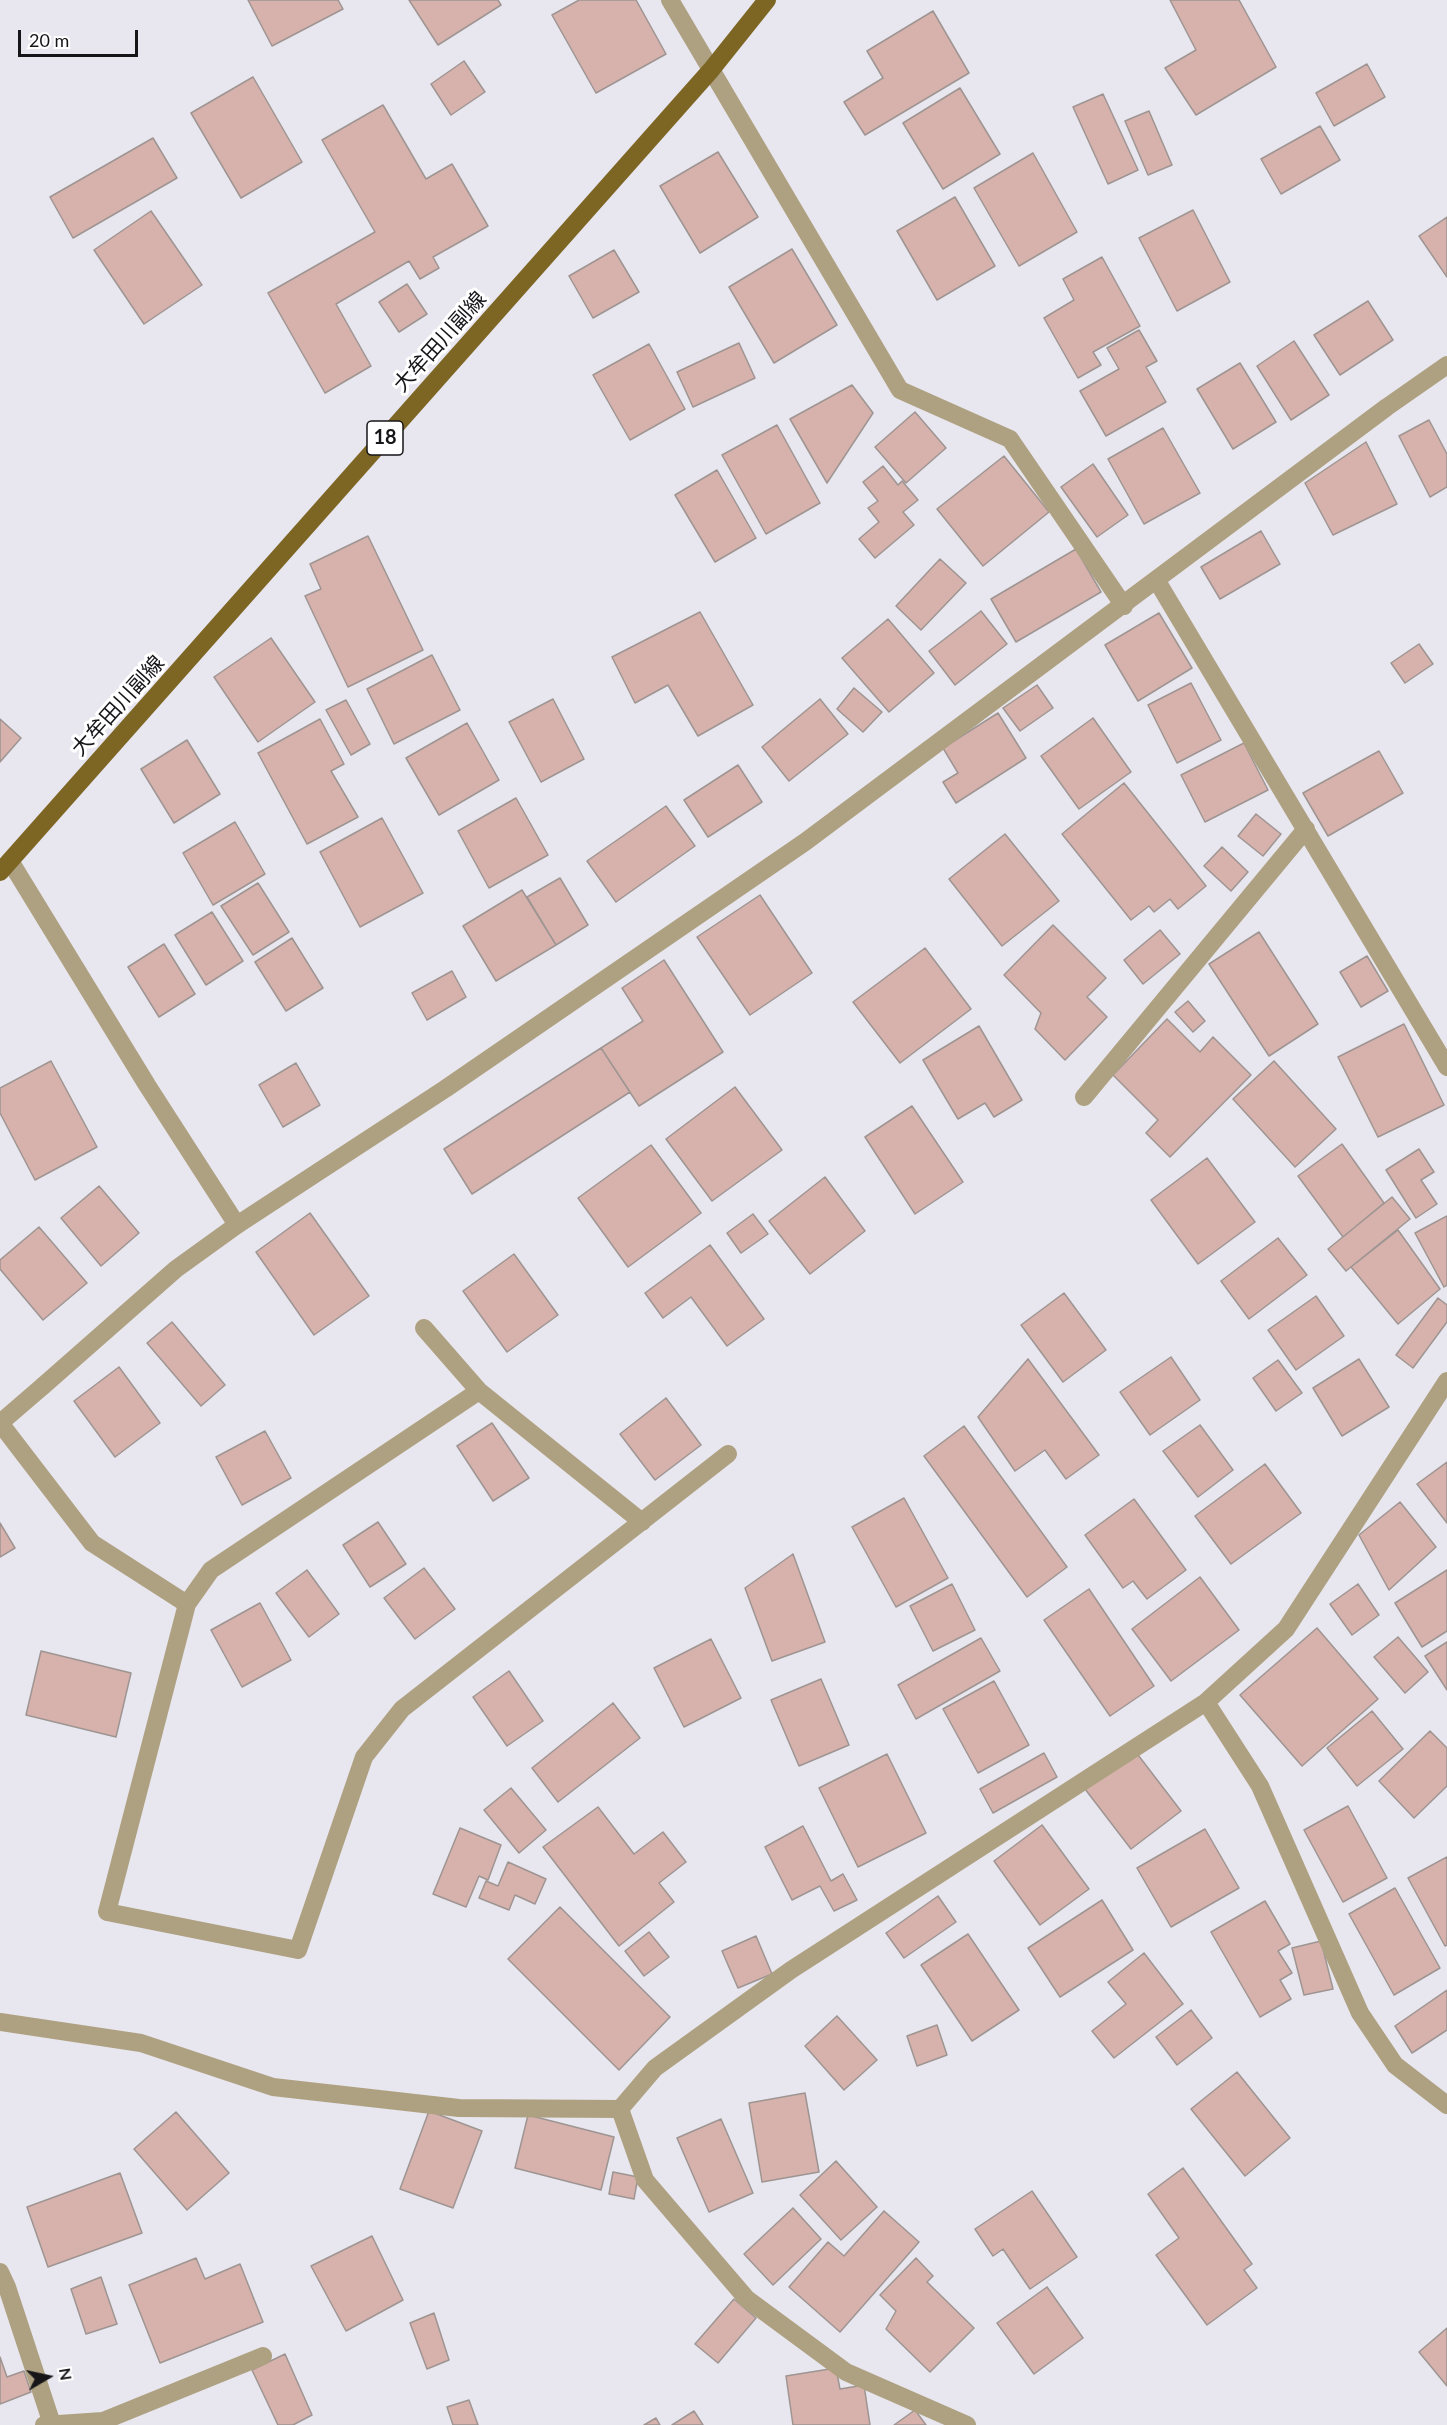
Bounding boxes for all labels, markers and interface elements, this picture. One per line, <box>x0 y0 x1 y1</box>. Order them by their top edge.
scale bar <box>21 18 141 56</box>
text: 20 m <box>29 29 69 51</box>
street label: 大牟田川副線 <box>388 287 492 397</box>
road number: 18 <box>367 421 403 455</box>
street label: 大牟田川副線 <box>66 651 170 761</box>
north arrow <box>18 2347 78 2407</box>
text: N <box>56 2367 77 2382</box>

